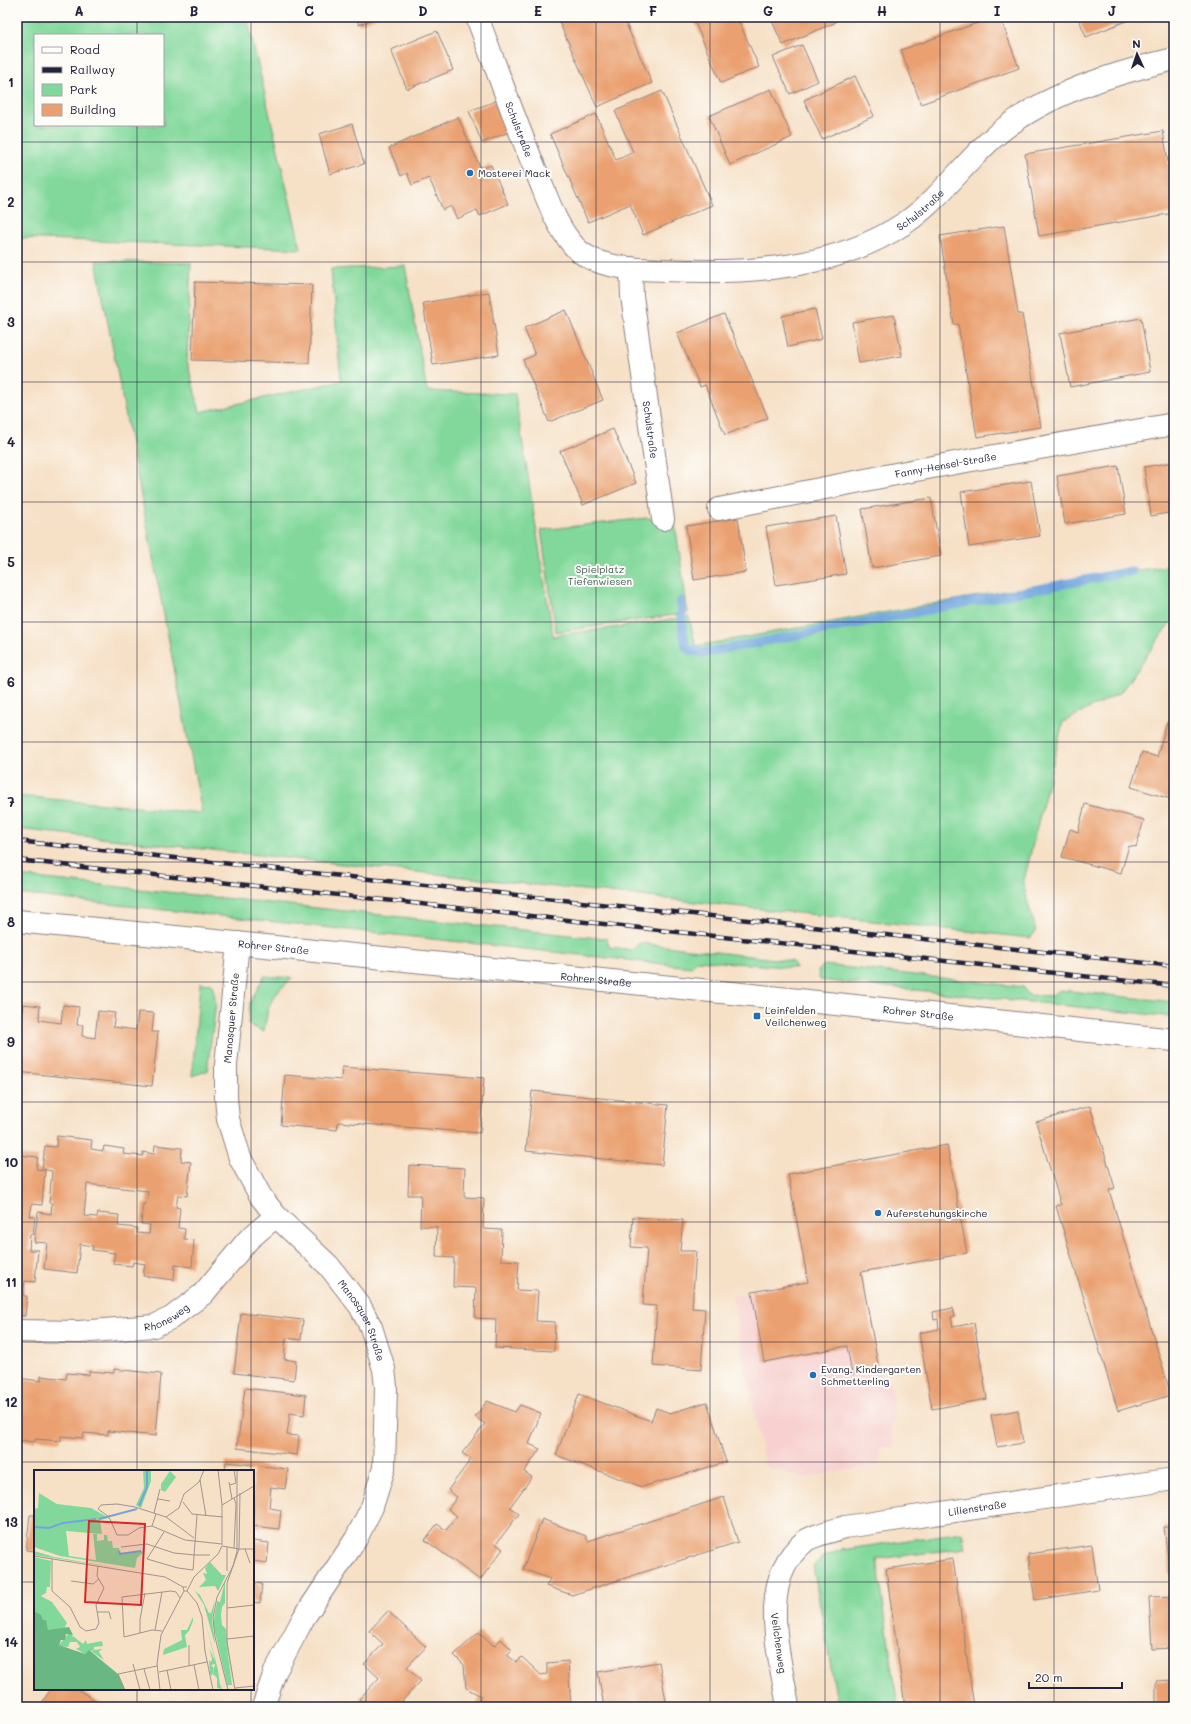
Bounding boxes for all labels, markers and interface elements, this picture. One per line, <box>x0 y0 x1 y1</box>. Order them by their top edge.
text: A <box>74 2 84 19</box>
text: B <box>190 2 199 19</box>
text: C <box>304 2 314 19</box>
text: D <box>418 2 428 19</box>
text: E <box>534 2 542 19</box>
text: F <box>649 2 657 19</box>
text: G <box>763 2 773 19</box>
text: H <box>877 2 887 19</box>
text: I <box>994 2 1001 19</box>
text: J <box>1108 2 1116 19</box>
legend <box>34 34 164 126</box>
north arrow <box>1117 34 1157 74</box>
text: N <box>1132 36 1141 51</box>
text: Road <box>70 41 100 57</box>
text: Railway <box>70 61 115 77</box>
text: 1 <box>8 73 14 90</box>
text: Park <box>70 81 97 97</box>
street label: Schulstraße <box>502 100 536 159</box>
text: Building <box>70 101 116 117</box>
place label: Mosterei Mack <box>478 166 550 180</box>
marker: Mosterei Mack <box>465 168 475 178</box>
street label: Schulstraße <box>894 186 947 234</box>
text: 2 <box>7 193 15 210</box>
text: 3 <box>7 313 15 330</box>
street label: Schulstraße <box>640 400 662 460</box>
text: 4 <box>7 433 15 450</box>
street label: Fanny-Hensel-Straße <box>894 449 998 481</box>
text: 5 <box>7 553 15 570</box>
park label: Spielplatz Tiefenwiesen <box>568 562 632 588</box>
text: 6 <box>7 673 15 690</box>
text: 7 <box>7 793 15 810</box>
text: 8 <box>7 913 15 930</box>
street label: Rohrer Straße <box>238 936 310 957</box>
street label: Rohrer Straße <box>560 969 632 990</box>
street label: Manosquer Straße <box>220 972 242 1064</box>
street label: Rohrer Straße <box>882 1002 955 1024</box>
place label: Leinfelden Veilchenweg <box>765 1003 826 1029</box>
marker: Leinfelden Veilchenweg <box>752 1011 762 1021</box>
text: 9 <box>7 1033 15 1050</box>
text: 10 <box>4 1153 18 1170</box>
place label: Auferstehungskirche <box>886 1206 987 1220</box>
marker: Auferstehungskirche <box>873 1208 883 1218</box>
text: 11 <box>5 1273 17 1290</box>
street label: Manosquer Straße <box>335 1277 388 1363</box>
street label: Rhoneweg <box>143 1300 192 1334</box>
place label: Evang. Kindergarten Schmetterling <box>821 1362 921 1388</box>
marker: Evang. Kindergarten Schmetterling <box>808 1370 818 1380</box>
text: 12 <box>4 1393 18 1410</box>
inset map <box>34 1470 254 1690</box>
street label: Lilienstraße <box>947 1497 1007 1519</box>
text: 13 <box>4 1513 18 1530</box>
street label: Veilchenweg <box>768 1612 790 1674</box>
text: 14 <box>4 1633 18 1650</box>
scale bar <box>1029 1664 1122 1690</box>
text: 20 m <box>1035 1669 1063 1685</box>

